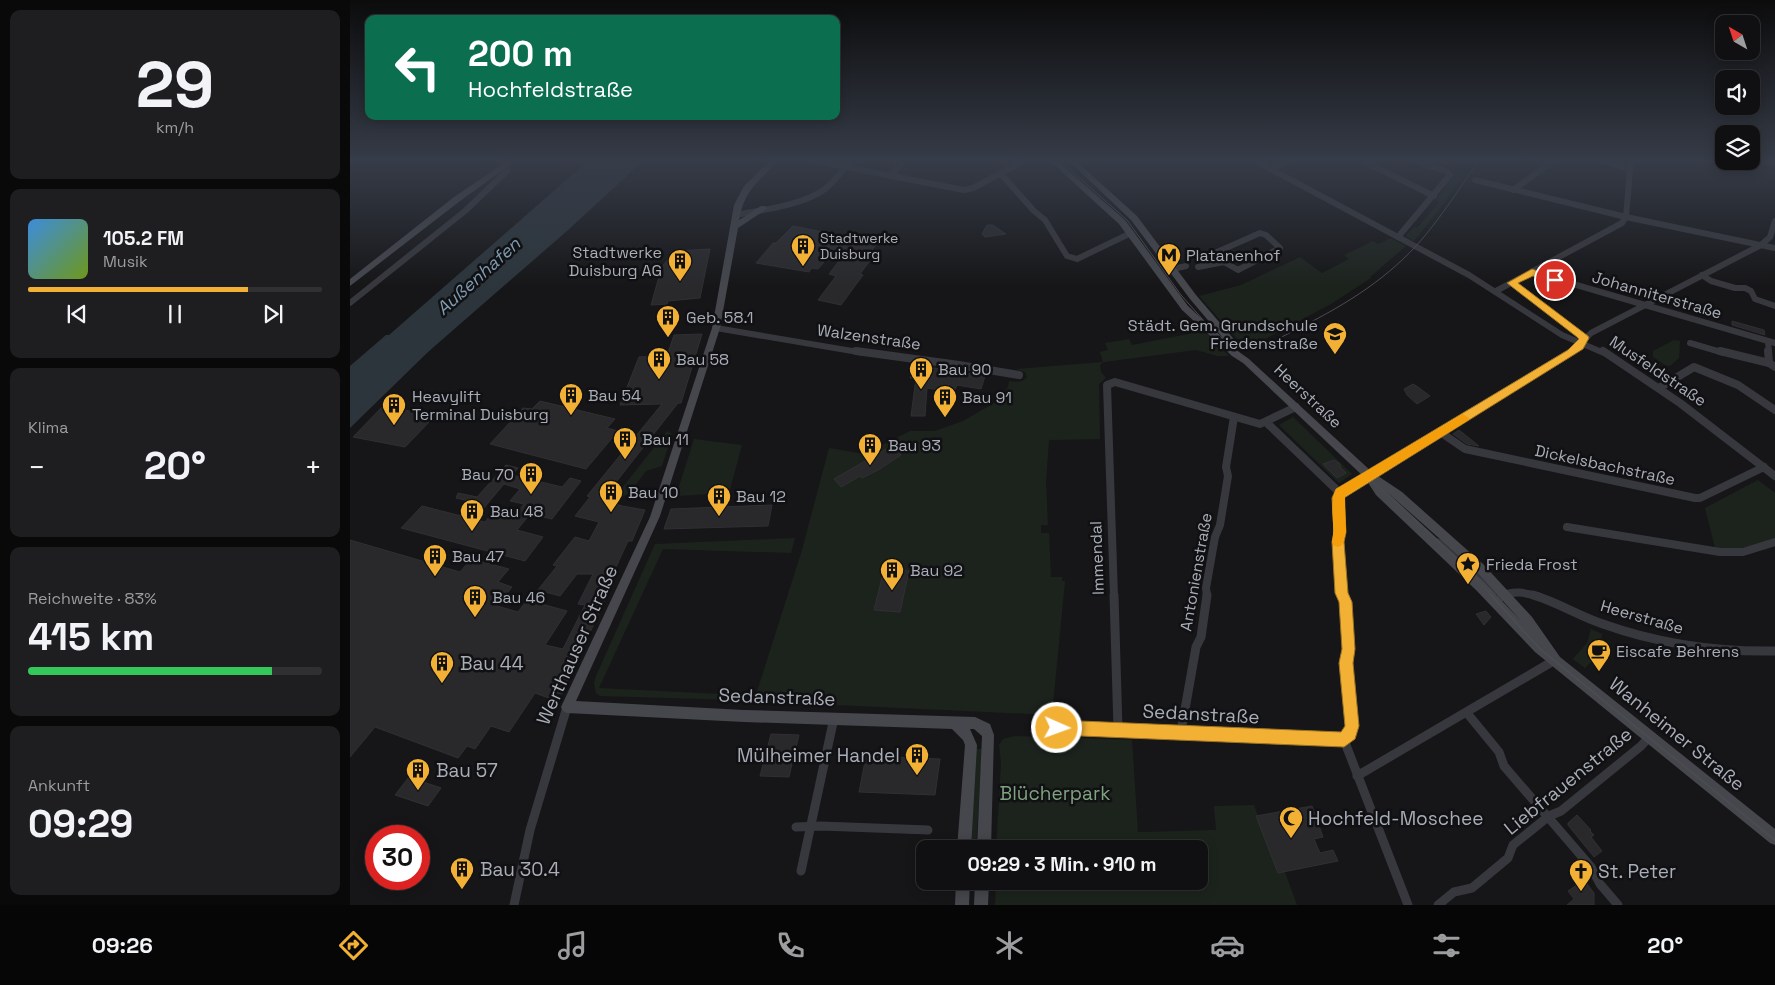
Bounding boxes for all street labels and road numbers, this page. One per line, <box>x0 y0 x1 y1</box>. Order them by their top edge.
street label: Johanniterstraße <box>1590 266 1724 324</box>
street label: Walzenstraße <box>816 319 922 355</box>
street label: Musfeldstraße <box>1606 331 1710 411</box>
street label: Heerstraße <box>1270 359 1346 433</box>
street label: Dickelsbachstraße <box>1533 440 1677 490</box>
street label: Antonienstraße <box>1175 511 1217 633</box>
street label: Immendal <box>1085 521 1109 595</box>
street label: Werthauser Straße <box>531 561 623 729</box>
street label: Heerstraße <box>1598 595 1686 639</box>
street label: Wanheimer Straße <box>1604 672 1750 796</box>
street label: Sedanstraße <box>718 682 836 712</box>
street label: Sedanstraße <box>1142 698 1260 730</box>
street label: Liebfrauenstraße <box>1499 722 1637 840</box>

